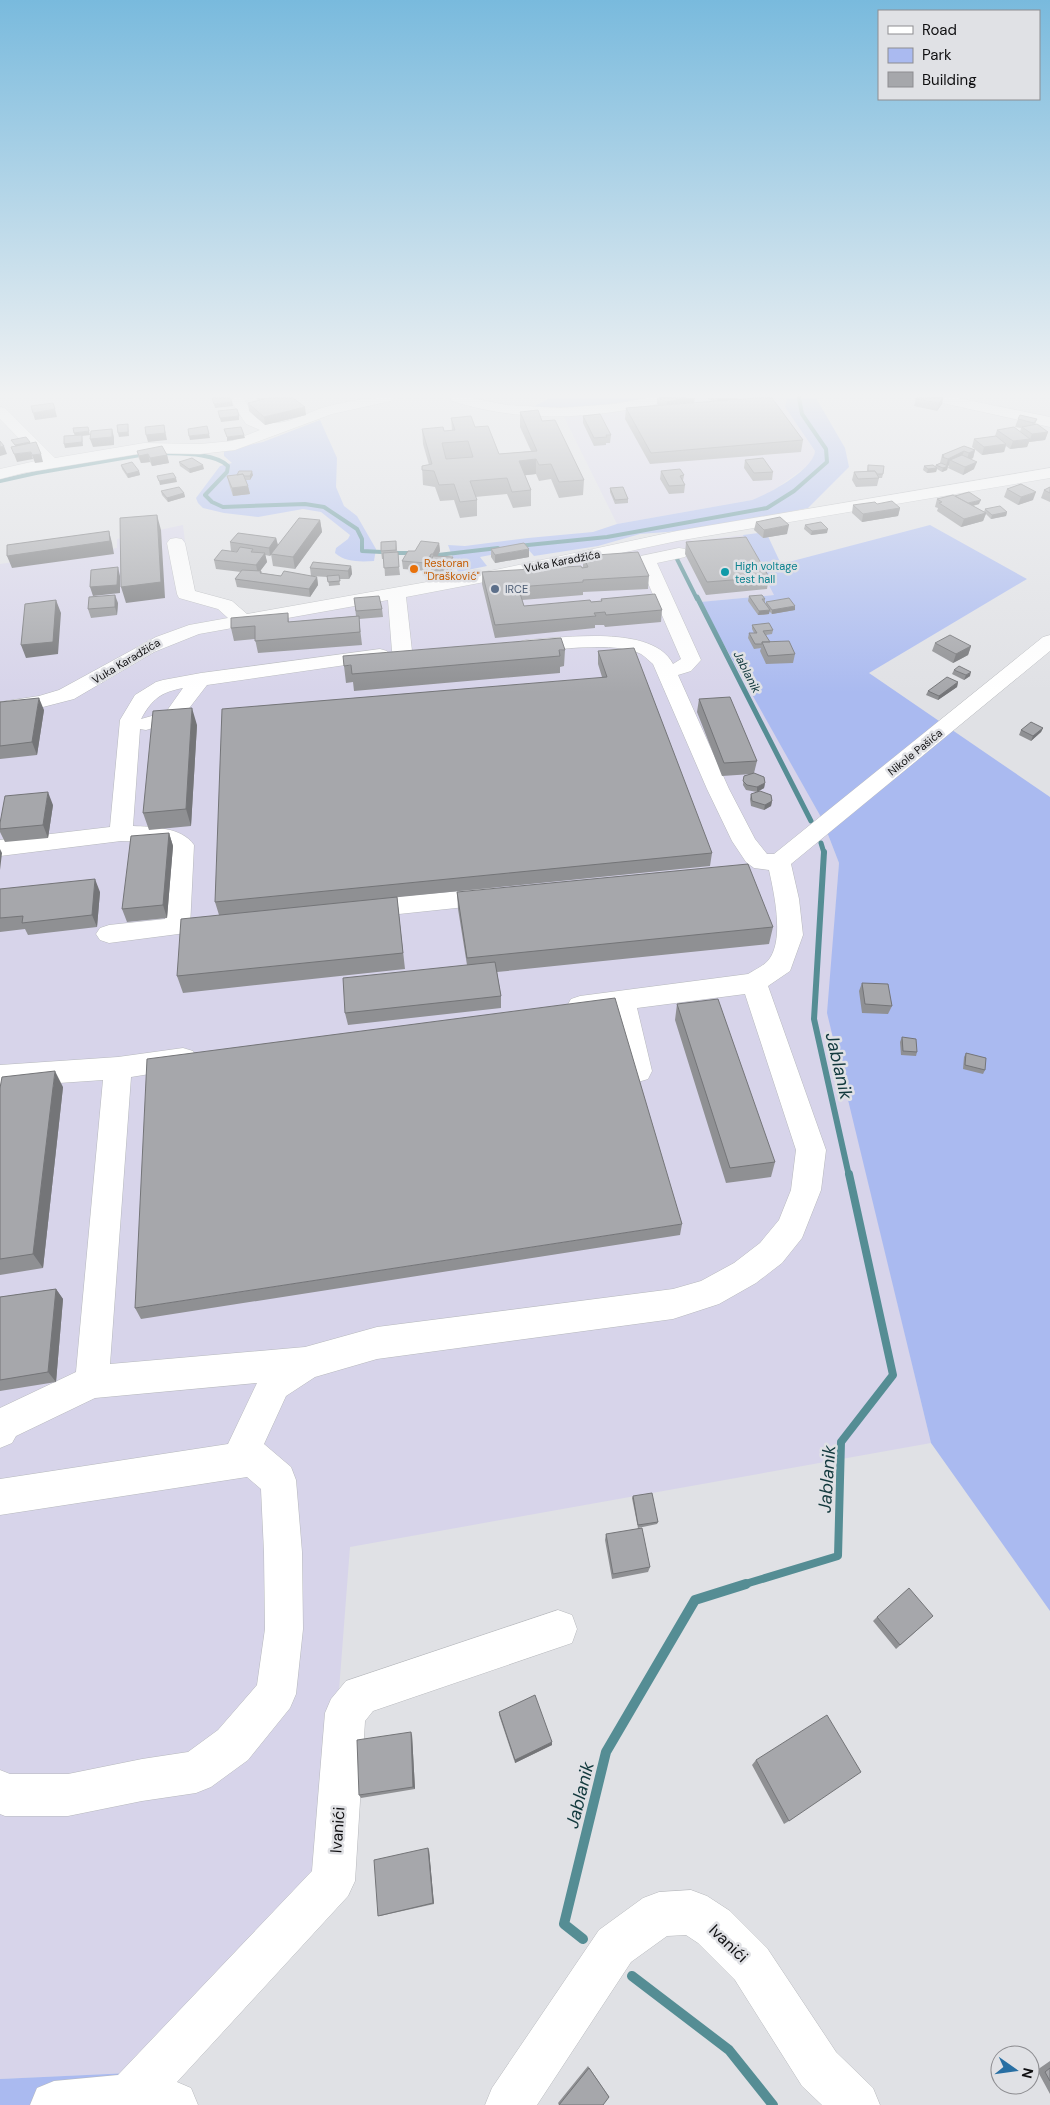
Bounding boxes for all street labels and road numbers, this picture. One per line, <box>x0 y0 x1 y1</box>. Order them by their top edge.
street label: Vuka Karadžića <box>523 547 601 575</box>
street label: Vuka Karadžića <box>89 635 163 687</box>
street label: Nikole Pašića <box>885 726 945 778</box>
street label: Ivanići <box>325 1806 350 1854</box>
street label: Ivanići <box>705 1920 753 1967</box>

